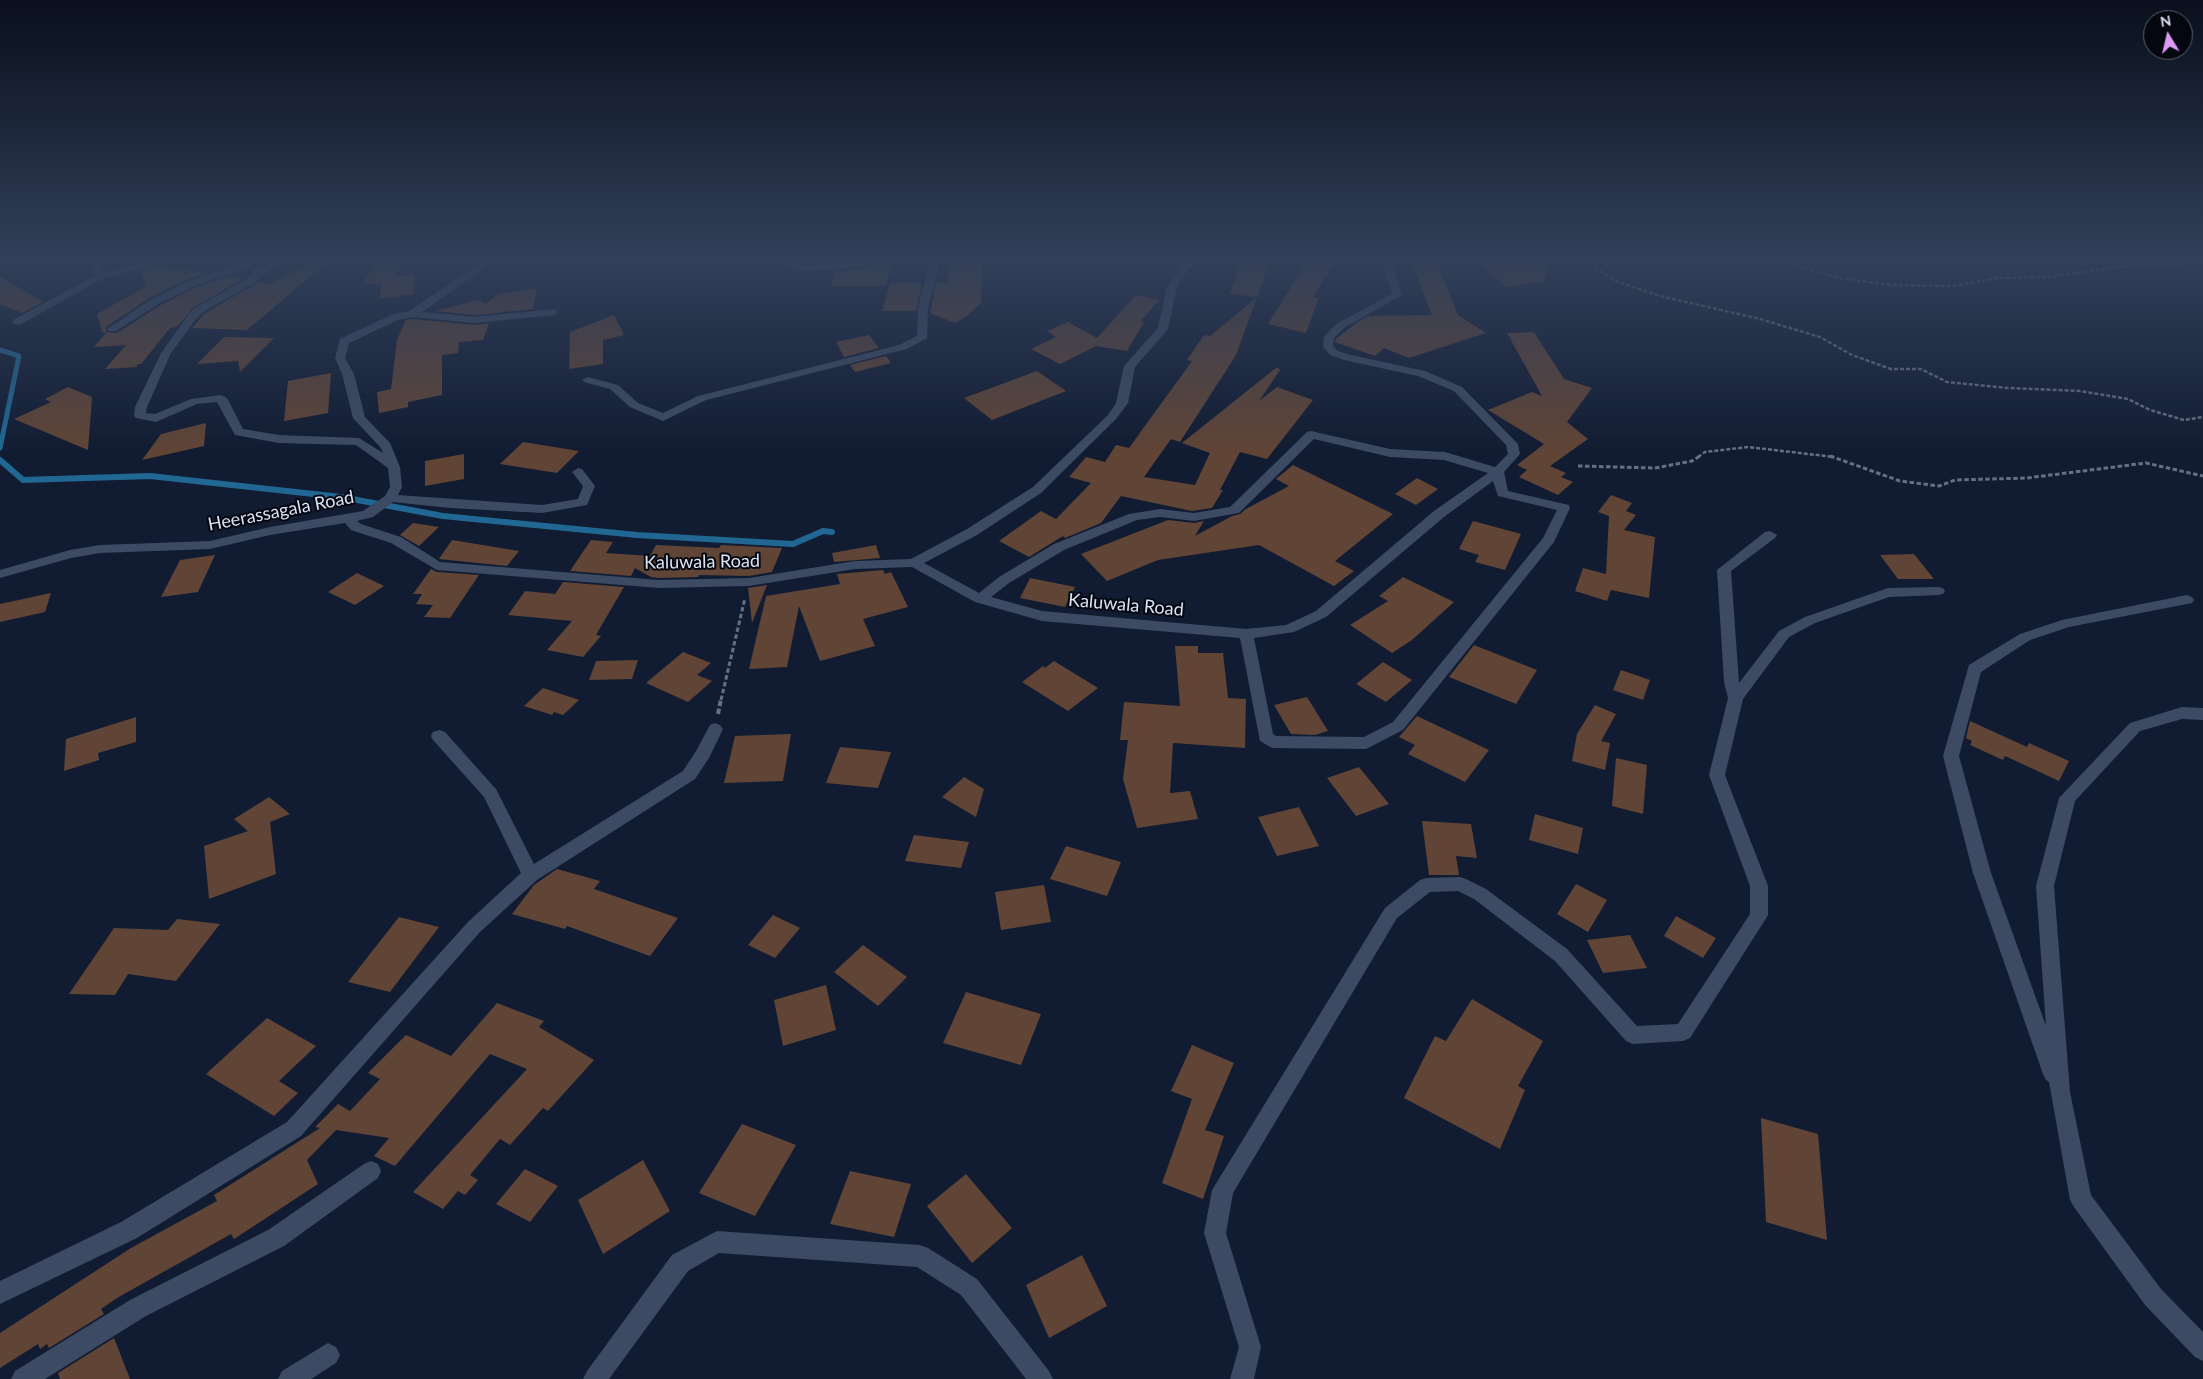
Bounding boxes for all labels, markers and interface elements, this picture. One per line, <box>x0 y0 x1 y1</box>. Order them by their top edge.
north arrow <box>2143 10 2193 60</box>
text: N <box>2159 11 2172 30</box>
street label: Heerassagala Road <box>206 486 356 536</box>
street label: Kaluwala Road <box>644 550 760 574</box>
street label: Kaluwala Road <box>1067 589 1185 621</box>

